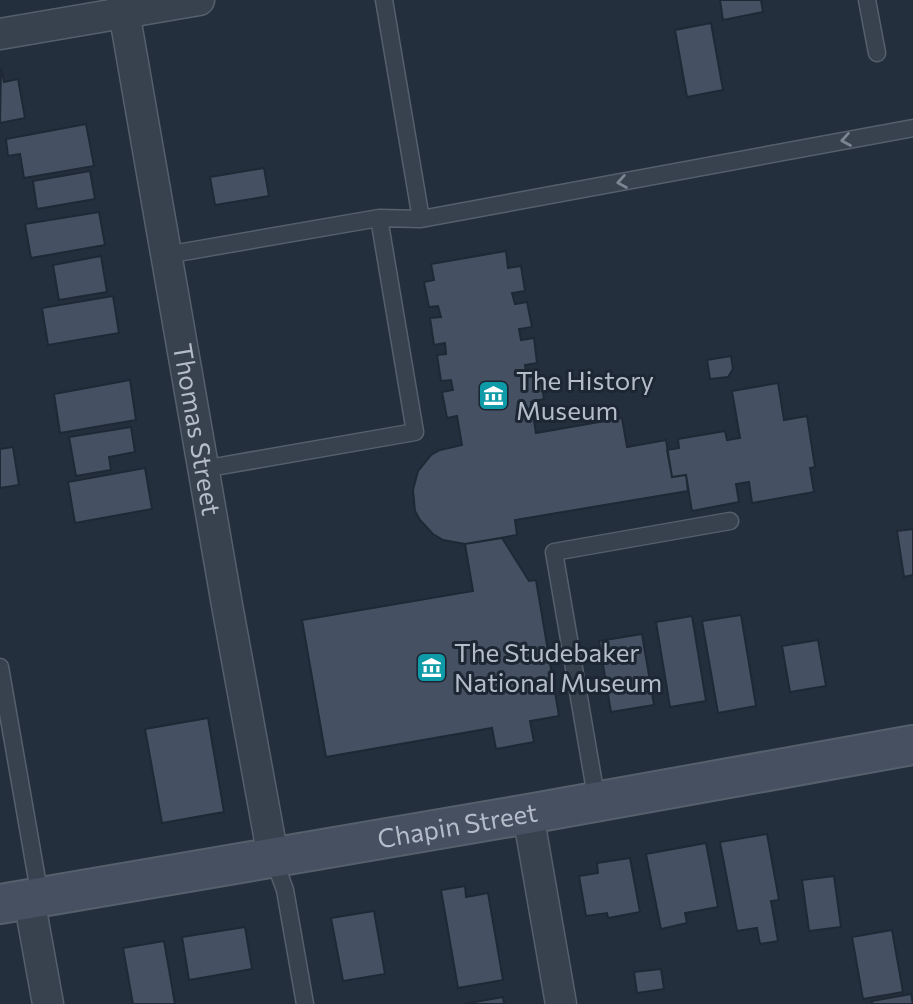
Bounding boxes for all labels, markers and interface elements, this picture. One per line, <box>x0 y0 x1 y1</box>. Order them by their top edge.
one-way arrow <box>840 132 852 147</box>
one-way arrow <box>616 173 628 188</box>
street label: Thomas Street <box>168 341 228 518</box>
place label: The History Museum <box>516 364 654 425</box>
museum icon: The History Museum <box>476 379 510 413</box>
place label: The Studebaker National Museum <box>454 636 662 697</box>
museum icon: The Studebaker National Museum <box>414 651 448 685</box>
street label: Chapin Street <box>375 796 540 853</box>

